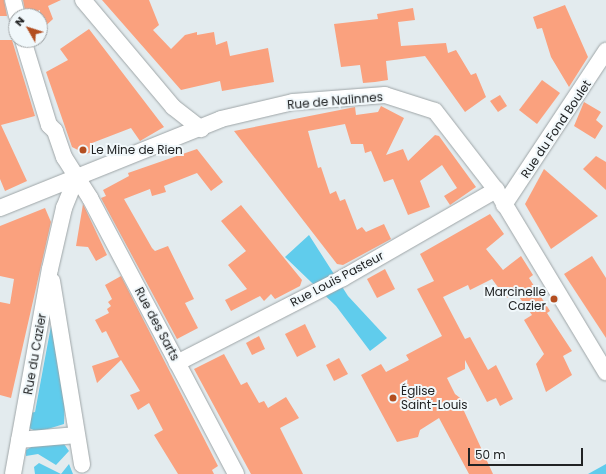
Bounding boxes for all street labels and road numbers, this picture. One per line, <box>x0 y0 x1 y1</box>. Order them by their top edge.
street label: Rue du Fond Boulet <box>518 77 594 181</box>
street label: Rue de Nalinnes <box>287 90 383 112</box>
street label: Rue Louis Pasteur <box>288 248 386 310</box>
street label: Rue des Sarts <box>132 285 182 363</box>
street label: Rue du Cazier <box>21 312 49 396</box>

